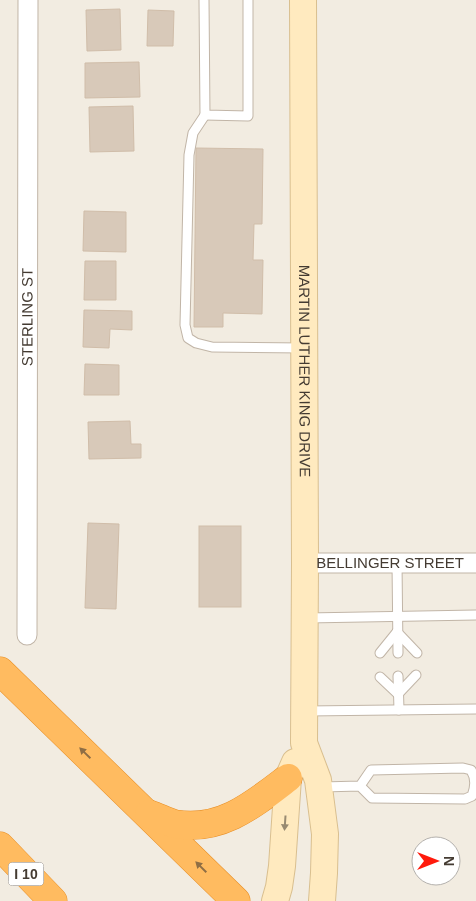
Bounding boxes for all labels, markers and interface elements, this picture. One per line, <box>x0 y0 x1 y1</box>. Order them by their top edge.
street label: MARTIN LUTHER KING DRIVE <box>296 265 314 477</box>
street label: STERLING ST <box>18 268 36 366</box>
street label: BELLINGER STREET <box>316 554 464 571</box>
one-way arrow <box>79 747 91 759</box>
one-way arrow <box>280 815 288 831</box>
north arrow <box>411 836 461 886</box>
text: N <box>441 856 457 866</box>
one-way arrow <box>195 861 207 873</box>
road number: I 10 <box>8 862 44 886</box>

